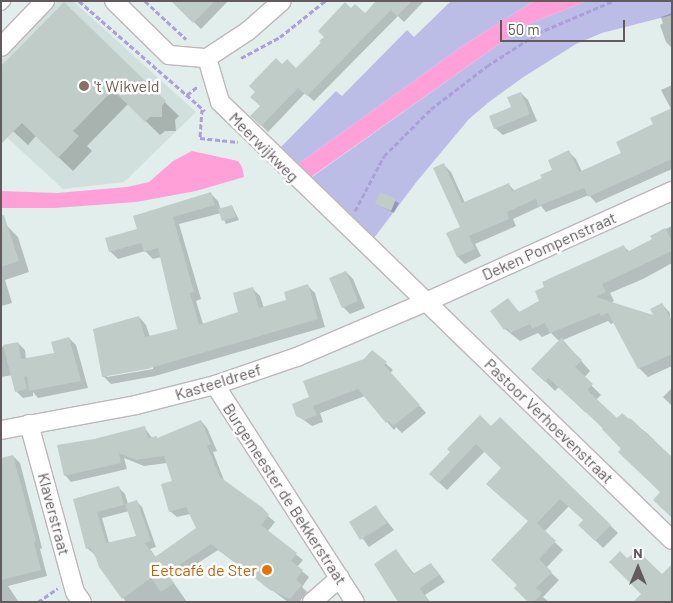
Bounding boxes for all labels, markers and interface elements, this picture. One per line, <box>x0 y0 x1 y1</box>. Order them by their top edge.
scale bar <box>503 10 628 42</box>
text: 50 m <box>508 20 540 38</box>
place label: 't Wikveld <box>94 76 160 96</box>
marker: 't Wikveld <box>78 80 90 92</box>
street label: Meerwijkweg <box>225 108 303 186</box>
street label: Deken Pompenstraat <box>479 208 619 284</box>
street label: Pastoor Verhoevenstraat <box>481 354 617 488</box>
street label: Kasteeldreef <box>173 360 263 404</box>
street label: Burgemeester de Bekkerstraat <box>219 400 351 588</box>
street label: Klaverstraat <box>34 471 74 557</box>
north arrow <box>613 543 663 593</box>
text: N <box>633 544 643 561</box>
place label: Eetcafé de Ster <box>150 560 257 580</box>
marker: Eetcafé de Ster <box>261 564 273 576</box>

